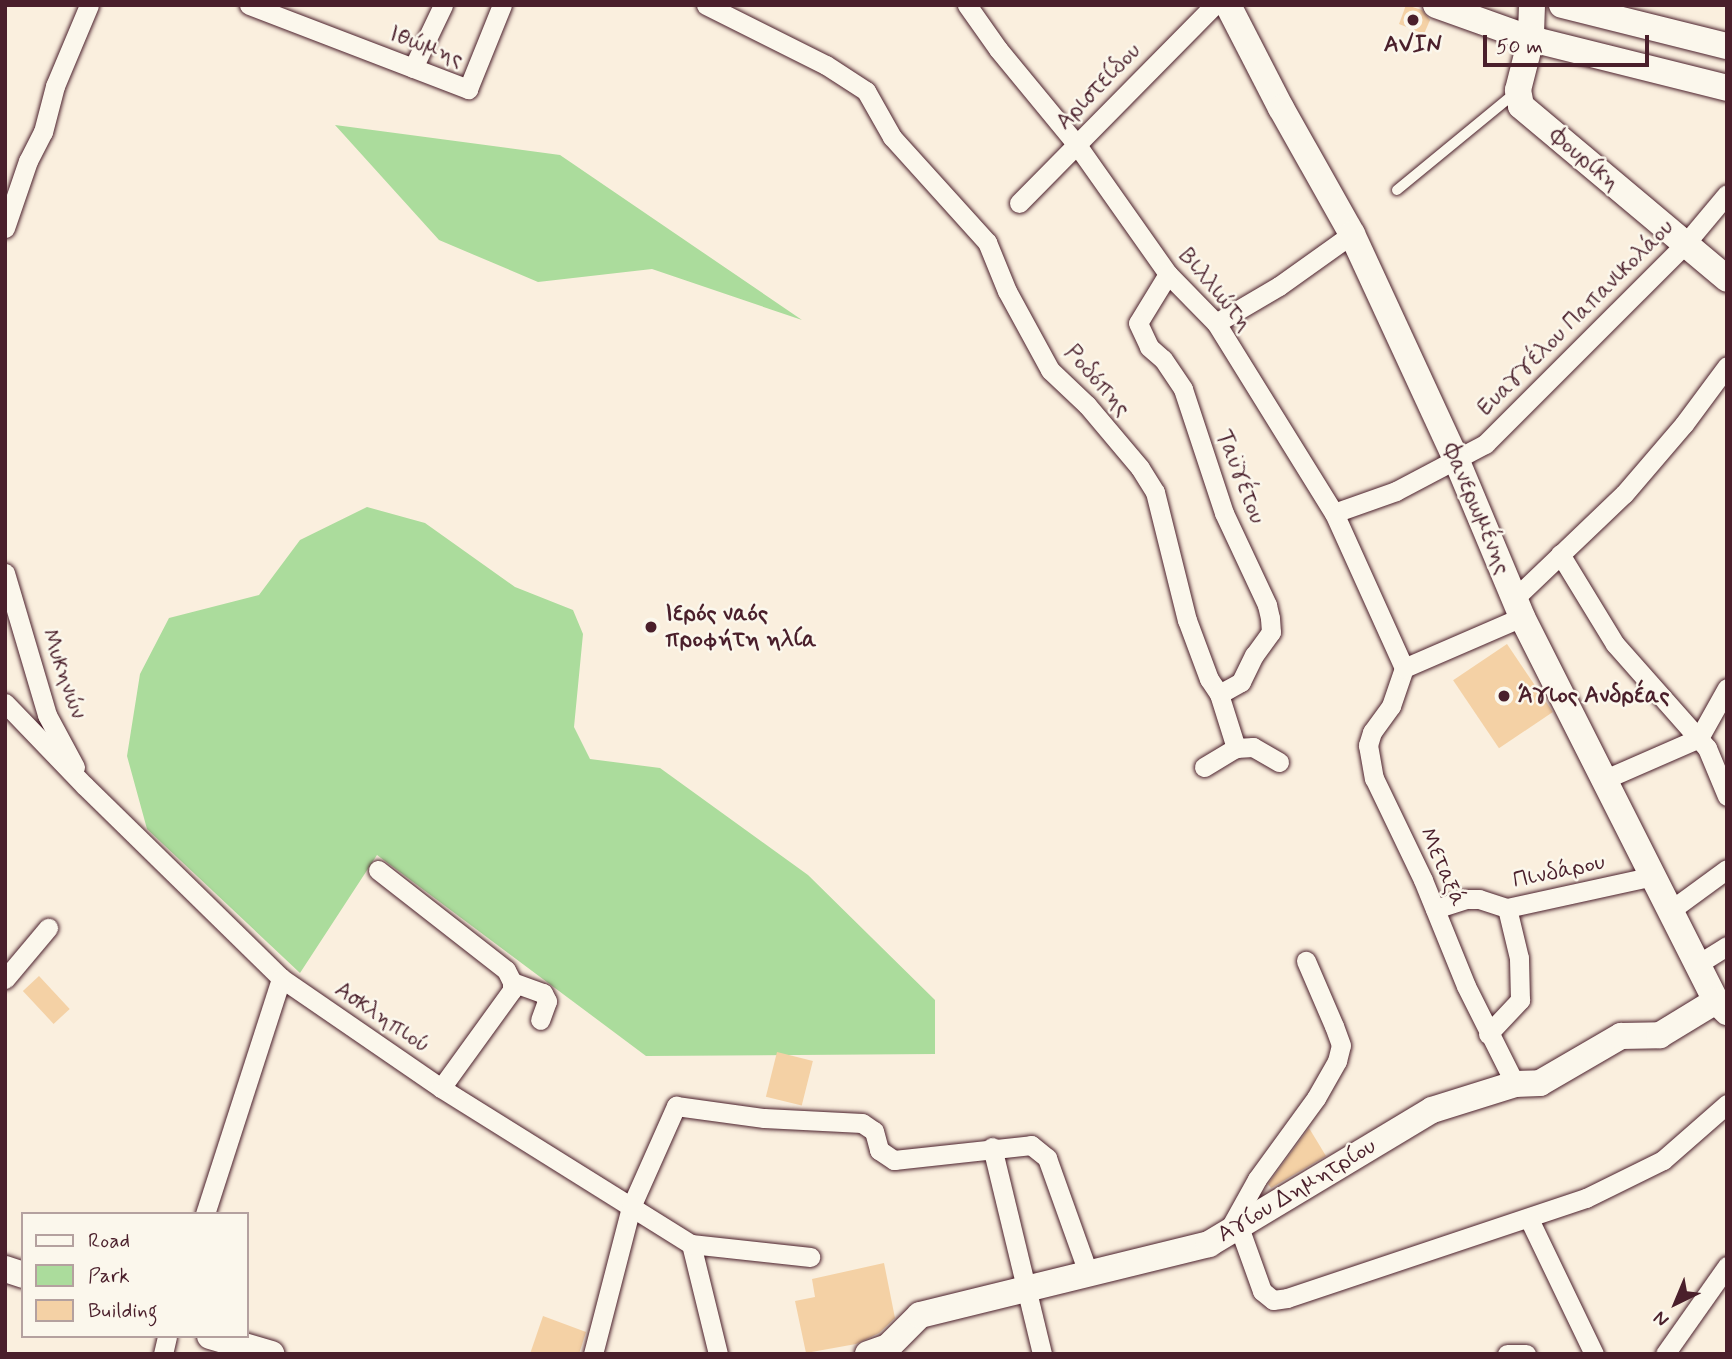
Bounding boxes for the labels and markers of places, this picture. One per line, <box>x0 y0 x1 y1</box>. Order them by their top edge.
marker: AVIN <box>1405 12 1421 28</box>
place label: AVIN <box>1384 31 1442 59</box>
place label: Ιερός ναός προφήτη ηλία <box>665 600 817 654</box>
marker: Ιερός ναός προφήτη ηλία <box>643 619 659 635</box>
place label: Άγιος Ανδρέας <box>1518 682 1670 710</box>
marker: Άγιος Ανδρέας <box>1496 688 1512 704</box>

